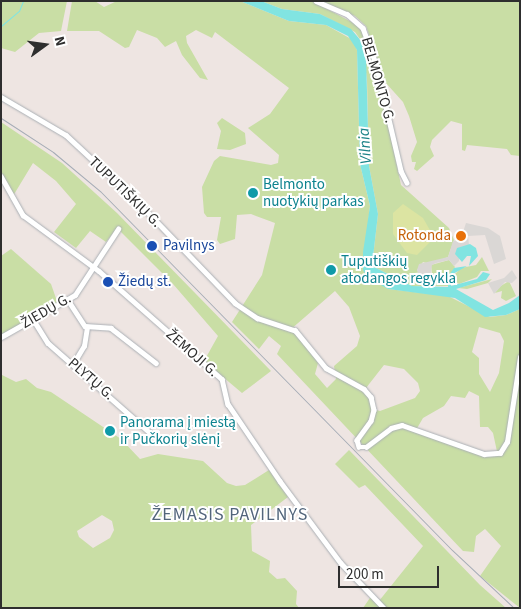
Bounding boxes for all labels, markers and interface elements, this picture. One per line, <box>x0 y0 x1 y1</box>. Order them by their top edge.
north arrow <box>20 20 70 70</box>
text: N <box>49 34 70 48</box>
street label: BELMONTO G. <box>357 35 399 125</box>
water label: Vilnia <box>354 127 376 165</box>
street label: TUPUTIŠKIŲ G. <box>85 153 165 231</box>
place label: Belmonto nuotykių parkas <box>263 175 364 210</box>
marker: Belmonto nuotykių parkas <box>247 187 259 199</box>
place label: Rotonda <box>398 227 451 245</box>
marker: Rotonda <box>455 230 467 242</box>
place label: Pavilnys <box>163 237 214 255</box>
marker: Pavilnys <box>145 239 159 253</box>
place label: Tuputiškių atodangos regykla <box>341 252 456 287</box>
marker: Tuputiškių atodangos regykla <box>325 264 337 276</box>
place label: Žiedų st. <box>118 273 172 291</box>
marker: Žiedų st. <box>102 276 114 288</box>
street label: ŽIEDŲ G. <box>18 289 74 333</box>
street label: ŽEMOJI G. <box>162 325 222 381</box>
street label: PLYTŲ G. <box>64 354 118 404</box>
place label: Panorama į miestą ir Pučkorių slėnį <box>120 413 236 448</box>
marker: Panorama į miestą ir Pučkorių slėnį <box>104 425 116 437</box>
district label: ŽEMASIS PAVILNYS <box>150 504 310 526</box>
scale bar <box>341 556 442 588</box>
text: 200 m <box>346 564 384 585</box>

